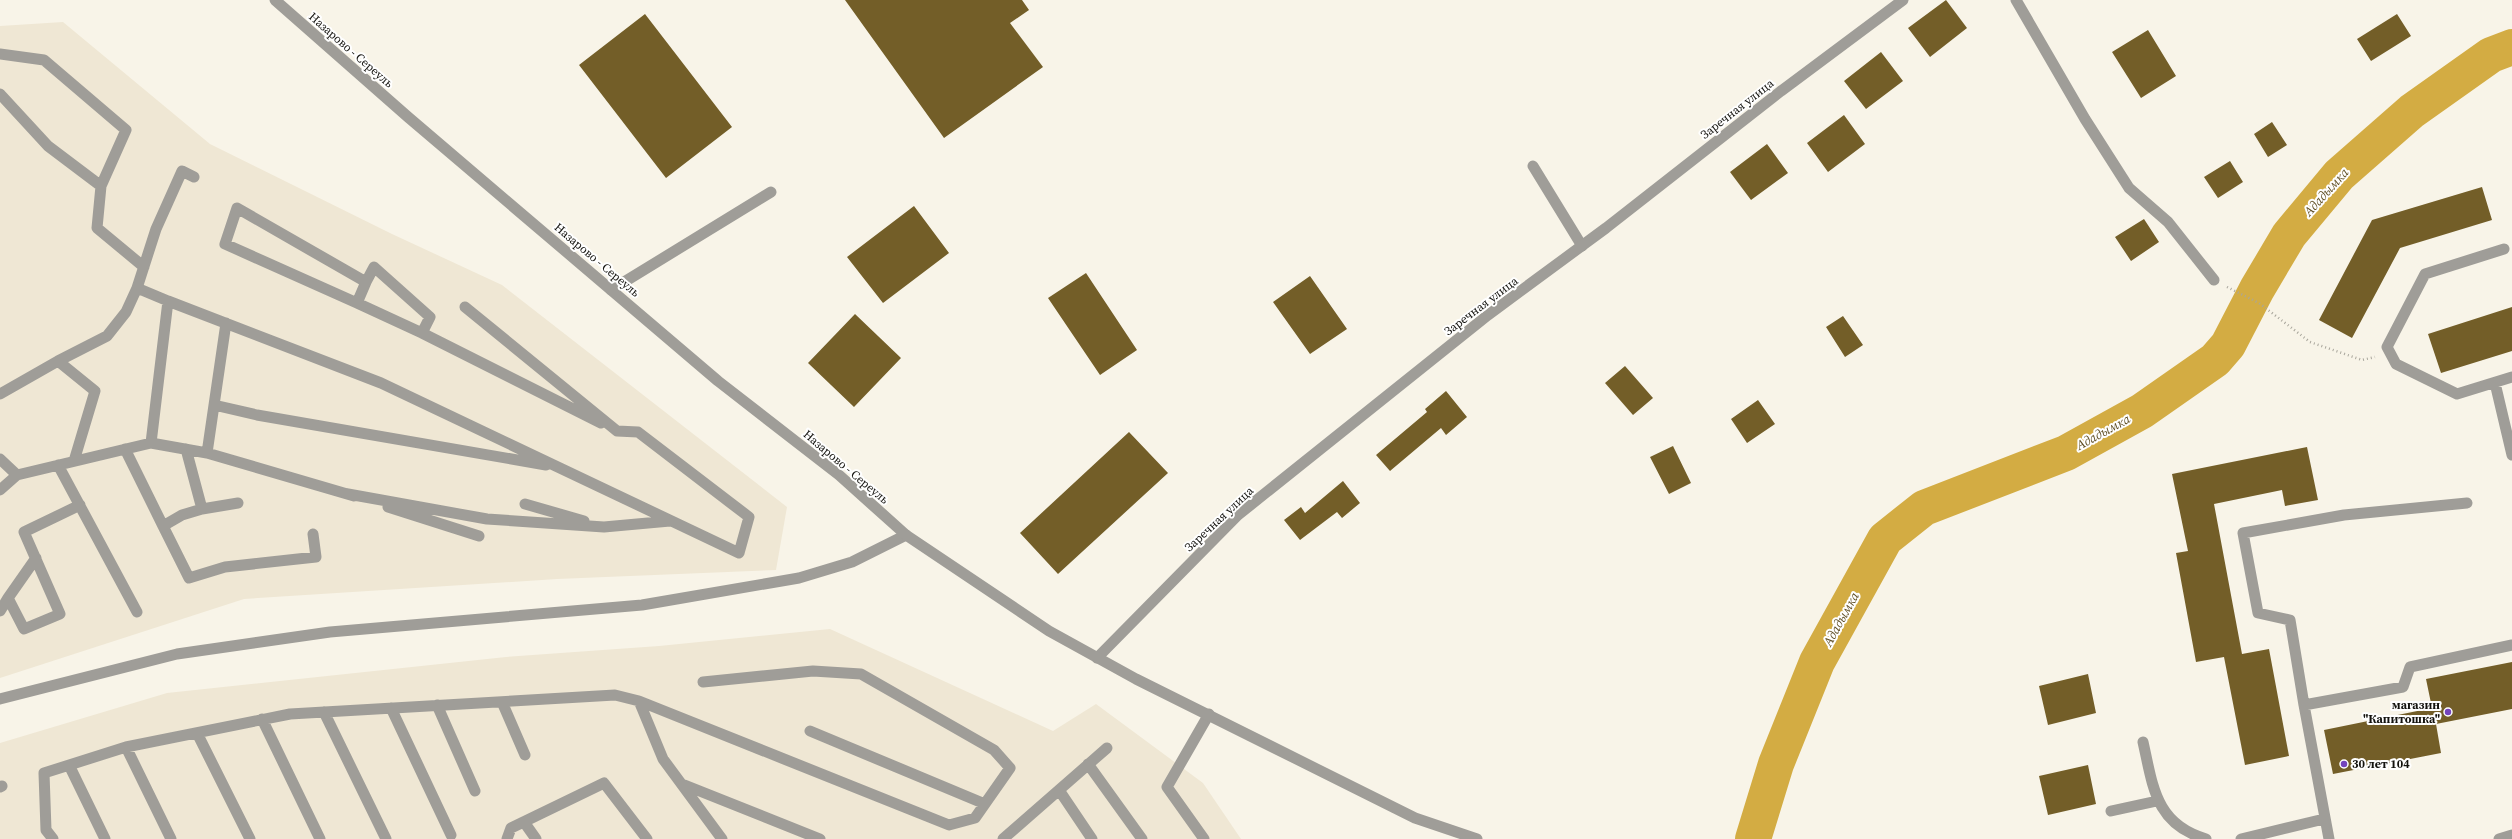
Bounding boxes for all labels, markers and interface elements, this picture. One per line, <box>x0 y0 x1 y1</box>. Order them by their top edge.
street label: Назарово - Сереуль <box>305 9 397 91</box>
street label: Заречная улица <box>1697 75 1778 143</box>
water label: Ададымка <box>2299 164 2352 221</box>
street label: Назарово - Сереуль <box>551 219 643 301</box>
street label: Заречная улица <box>1441 272 1522 339</box>
water label: Ададымка <box>2072 410 2133 454</box>
street label: Назарово - Сереуль <box>800 426 892 508</box>
street label: Заречная улица <box>1181 482 1258 555</box>
water label: Ададымка <box>1819 589 1863 650</box>
place label: магазин "Капитошка" <box>2363 697 2440 727</box>
marker: магазин "Капитошка" <box>2443 707 2453 717</box>
place label: 30 лет 104 <box>2352 756 2410 772</box>
marker: 30 лет 104 <box>2339 759 2349 769</box>

